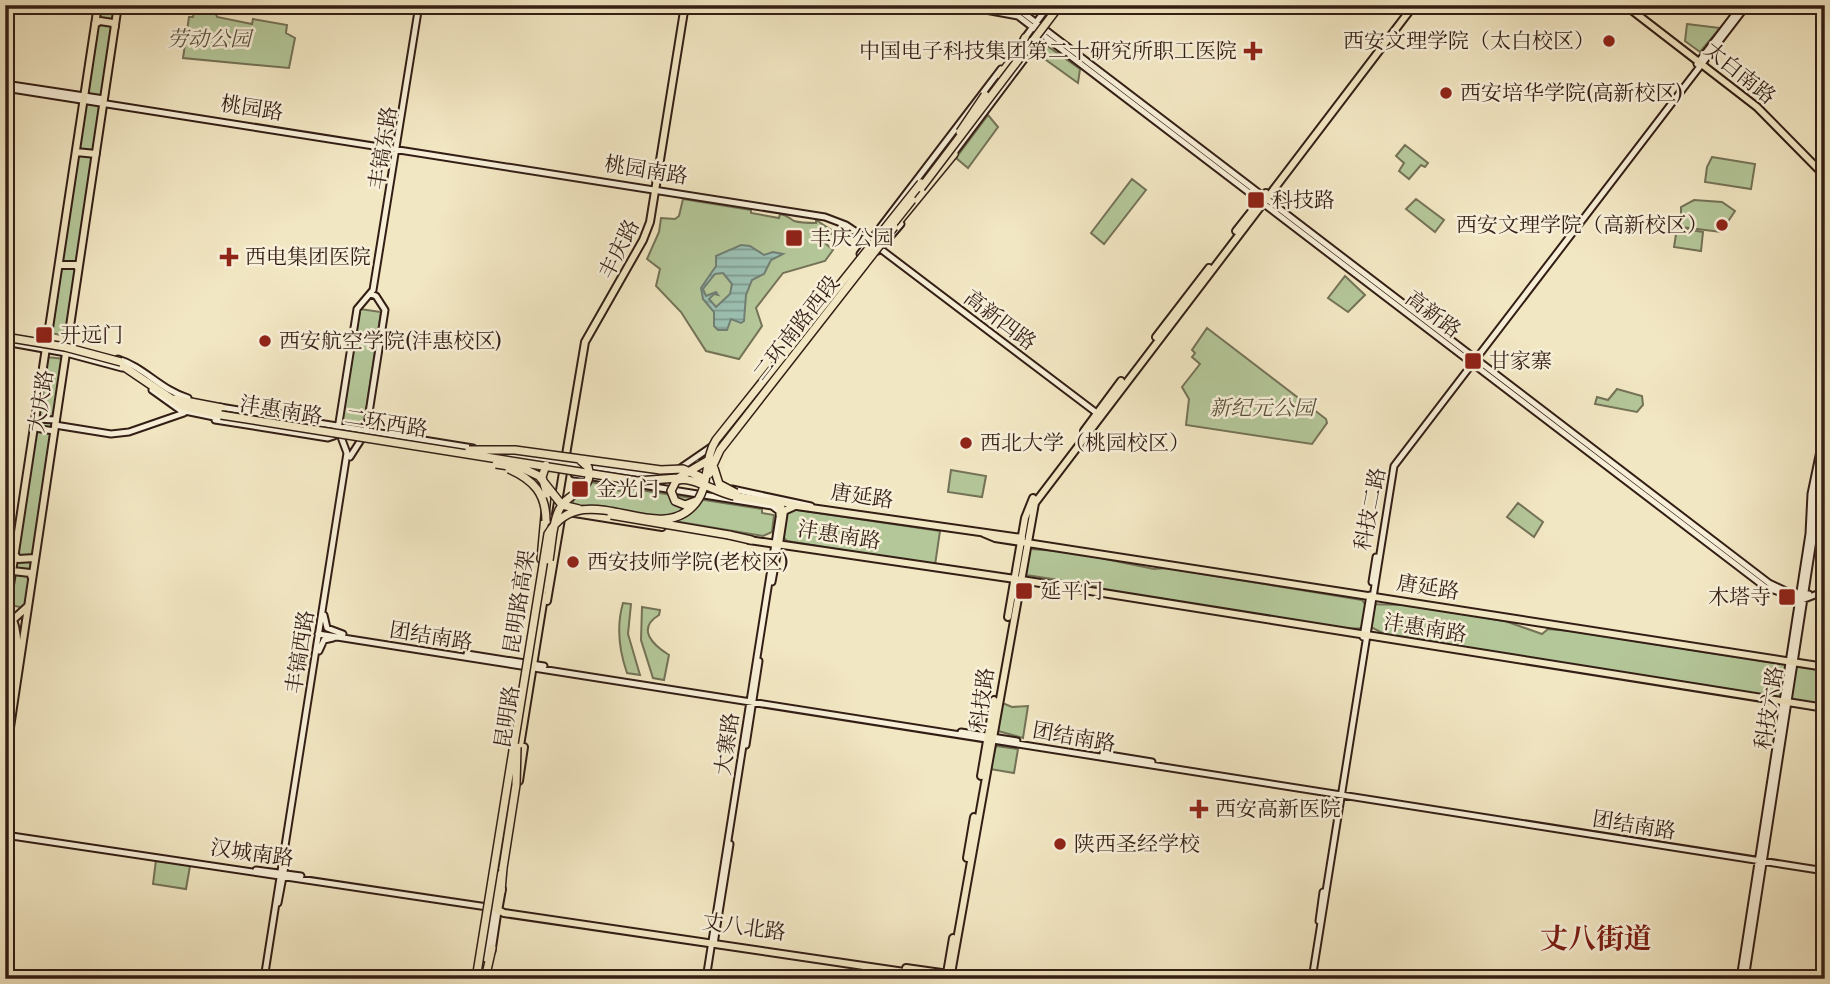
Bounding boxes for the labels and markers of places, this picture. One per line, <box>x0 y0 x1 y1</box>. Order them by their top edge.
place label: 西安文理学院（太白校区） <box>1343 29 1595 55</box>
marker: 西安文理学院（太白校区） <box>1601 33 1617 49</box>
place label: 中国电子科技集团第二十研究所职工医院 <box>859 39 1237 65</box>
marker: 中国电子科技集团第二十研究所职工医院 <box>1243 41 1263 61</box>
place label: 西安培华学院(高新校区) <box>1460 81 1683 107</box>
marker: 西安培华学院(高新校区) <box>1438 85 1454 101</box>
place label: 科技路 <box>1272 188 1335 214</box>
marker: 科技路 <box>1246 190 1266 210</box>
place label: 西安文理学院（高新校区） <box>1456 213 1708 239</box>
marker: 西安文理学院（高新校区） <box>1714 217 1730 233</box>
place label: 丰庆公园 <box>810 226 894 252</box>
marker: 丰庆公园 <box>784 228 804 248</box>
place label: 西电集团医院 <box>245 245 371 271</box>
marker: 西电集团医院 <box>219 247 239 267</box>
place label: 开远门 <box>60 323 123 349</box>
marker: 开远门 <box>34 325 54 345</box>
place label: 西安航空学院(沣惠校区) <box>279 329 502 355</box>
marker: 西安航空学院(沣惠校区) <box>257 333 273 349</box>
place label: 甘家寨 <box>1489 349 1552 375</box>
marker: 甘家寨 <box>1463 351 1483 371</box>
place label: 西北大学（桃园校区） <box>980 431 1190 457</box>
marker: 西北大学（桃园校区） <box>958 435 974 451</box>
place label: 金光门 <box>596 477 659 503</box>
marker: 金光门 <box>570 479 590 499</box>
place label: 西安技师学院(老校区) <box>587 550 789 576</box>
marker: 西安技师学院(老校区) <box>565 554 581 570</box>
place label: 延平门 <box>1040 579 1103 605</box>
marker: 延平门 <box>1014 581 1034 601</box>
place label: 木塔寺 <box>1708 585 1771 611</box>
marker: 木塔寺 <box>1777 587 1797 607</box>
place label: 西安高新医院 <box>1215 797 1341 823</box>
marker: 西安高新医院 <box>1189 799 1209 819</box>
place label: 陕西圣经学校 <box>1074 832 1200 858</box>
marker: 陕西圣经学校 <box>1052 836 1068 852</box>

